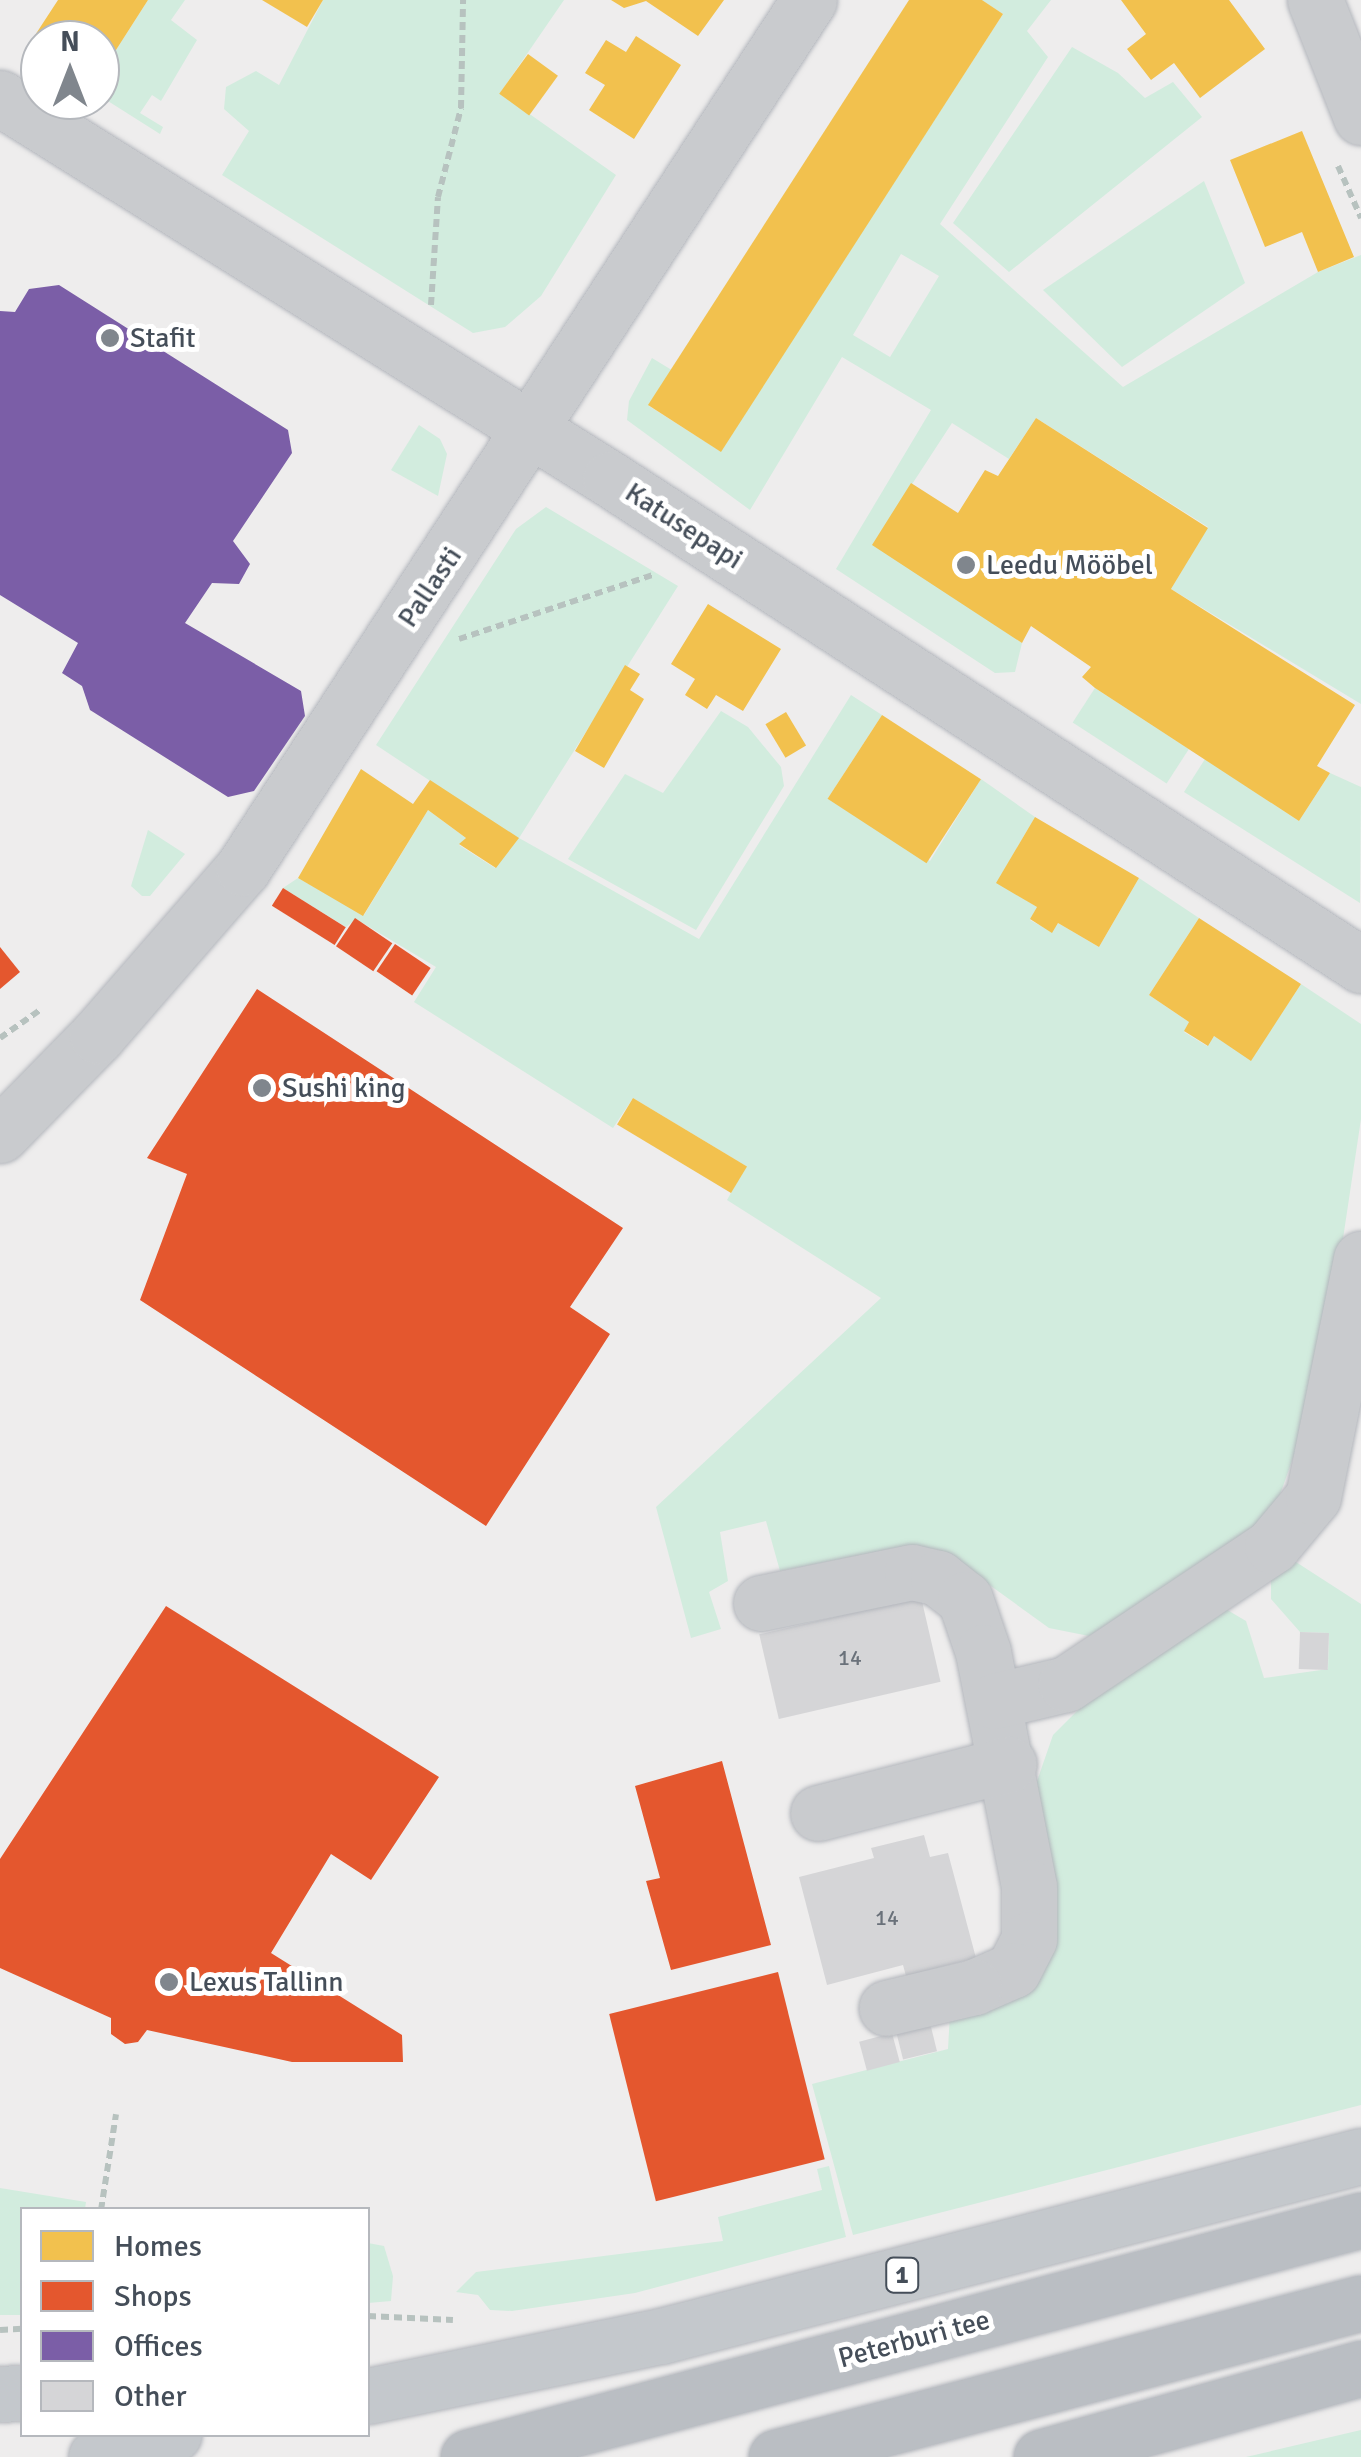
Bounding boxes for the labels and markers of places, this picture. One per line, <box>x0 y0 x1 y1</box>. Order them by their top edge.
place label: Stafit <box>130 321 195 355</box>
marker: Stafit <box>99 327 121 349</box>
place label: Leedu Mööbel <box>986 548 1153 582</box>
marker: Leedu Mööbel <box>955 554 977 576</box>
place label: Sushi king <box>282 1071 406 1105</box>
marker: Sushi king <box>251 1077 273 1099</box>
place label: Lexus Tallinn <box>189 1965 344 1999</box>
marker: Lexus Tallinn <box>158 1971 180 1993</box>

